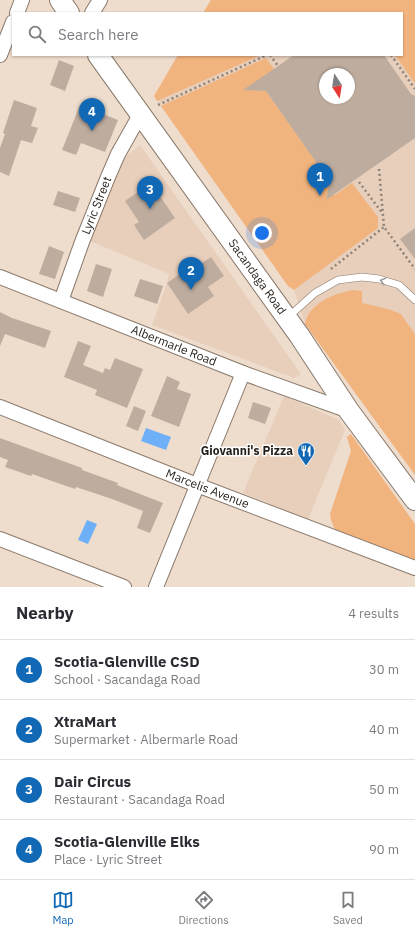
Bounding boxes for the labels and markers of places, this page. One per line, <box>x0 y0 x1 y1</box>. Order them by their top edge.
pin: 4 <box>79 98 105 131</box>
pin: 1 <box>307 163 333 196</box>
pin: 3 <box>137 176 163 209</box>
pin: 2 <box>178 257 204 290</box>
restaurant icon: Giovanni's Pizza <box>296 441 316 466</box>
place label: Giovanni's Pizza <box>201 443 293 458</box>

